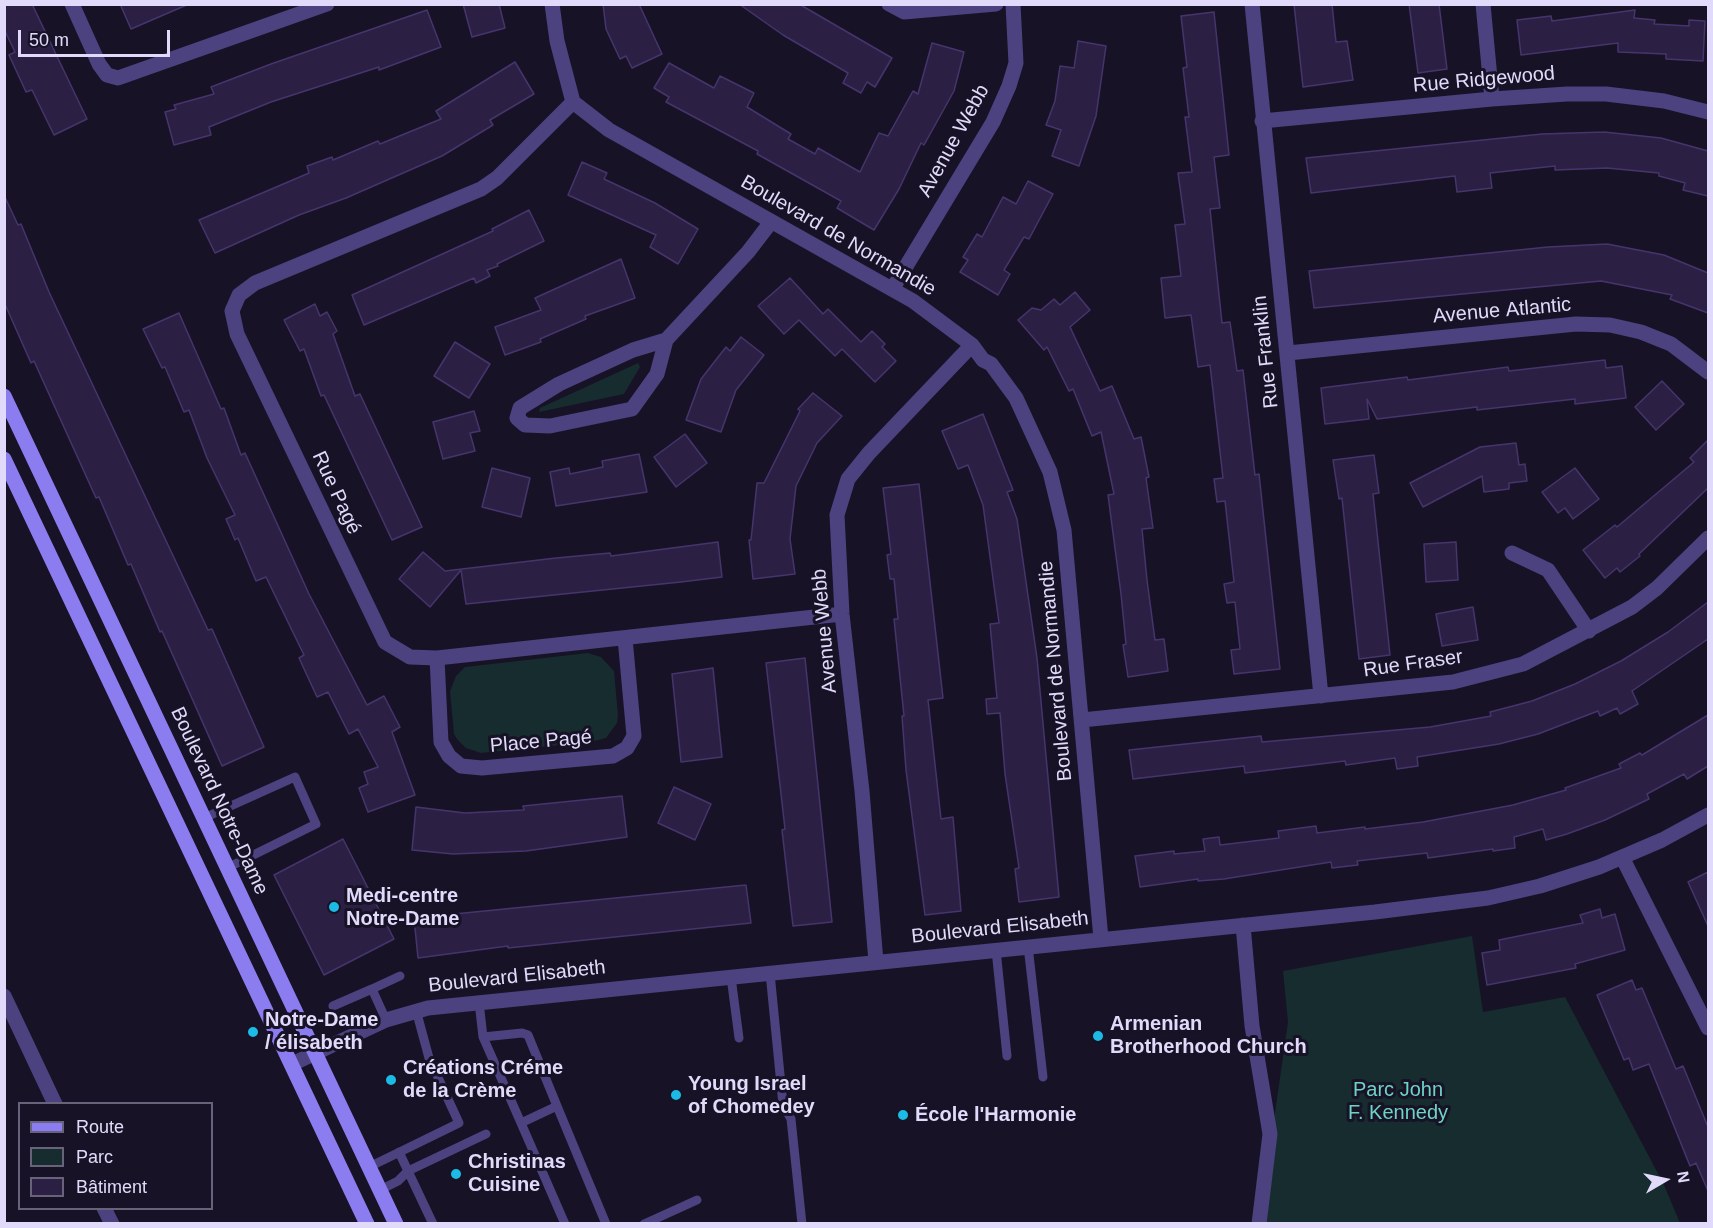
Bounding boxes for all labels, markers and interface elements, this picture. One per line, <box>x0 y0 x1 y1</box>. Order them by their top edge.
scale bar <box>21 18 172 56</box>
text: 50 m <box>29 30 69 50</box>
street label: Rue Ridgewood <box>1412 62 1556 98</box>
street label: Avenue Webb <box>913 81 995 201</box>
street label: Boulevard de Normandie <box>736 170 940 302</box>
street label: Avenue Atlantic <box>1432 293 1572 329</box>
street label: Rue Franklin <box>1248 294 1284 410</box>
street label: Rue Pagé <box>306 448 366 538</box>
street label: Boulevard de Normandie <box>1034 560 1078 782</box>
street label: Avenue Webb <box>808 568 842 694</box>
street label: Rue Fraser <box>1362 645 1464 683</box>
street label: Boulevard Notre-Dame <box>165 703 273 899</box>
street label: Place Pagé <box>489 726 593 758</box>
place label: Medi-centre Notre-Dame <box>346 884 459 931</box>
marker: Medi-centre Notre-Dame <box>327 900 341 914</box>
street label: Boulevard Elisabeth <box>910 907 1090 949</box>
street label: Boulevard Elisabeth <box>427 956 607 998</box>
place label: Notre-Dame / élisabeth <box>265 1008 378 1055</box>
place label: Armenian Brotherhood Church <box>1110 1012 1307 1059</box>
marker: Notre-Dame / élisabeth <box>246 1025 260 1039</box>
marker: Armenian Brotherhood Church <box>1091 1029 1105 1043</box>
place label: Créations Créme de la Crème <box>403 1056 563 1103</box>
place label: Young Israel of Chomedey <box>688 1072 815 1119</box>
marker: Créations Créme de la Crème <box>384 1073 398 1087</box>
park label: Parc John F. Kennedy <box>1348 1078 1448 1125</box>
marker: Young Israel of Chomedey <box>669 1088 683 1102</box>
legend <box>18 1102 213 1210</box>
place label: École l'Harmonie <box>915 1103 1076 1127</box>
marker: École l'Harmonie <box>896 1108 910 1122</box>
text: Route <box>76 1117 124 1137</box>
text: Parc <box>76 1147 113 1167</box>
place label: Christinas Cuisine <box>468 1150 566 1197</box>
north arrow <box>1635 1150 1695 1210</box>
marker: Christinas Cuisine <box>449 1167 463 1181</box>
text: N <box>1674 1170 1693 1184</box>
text: Bâtiment <box>76 1177 147 1197</box>

